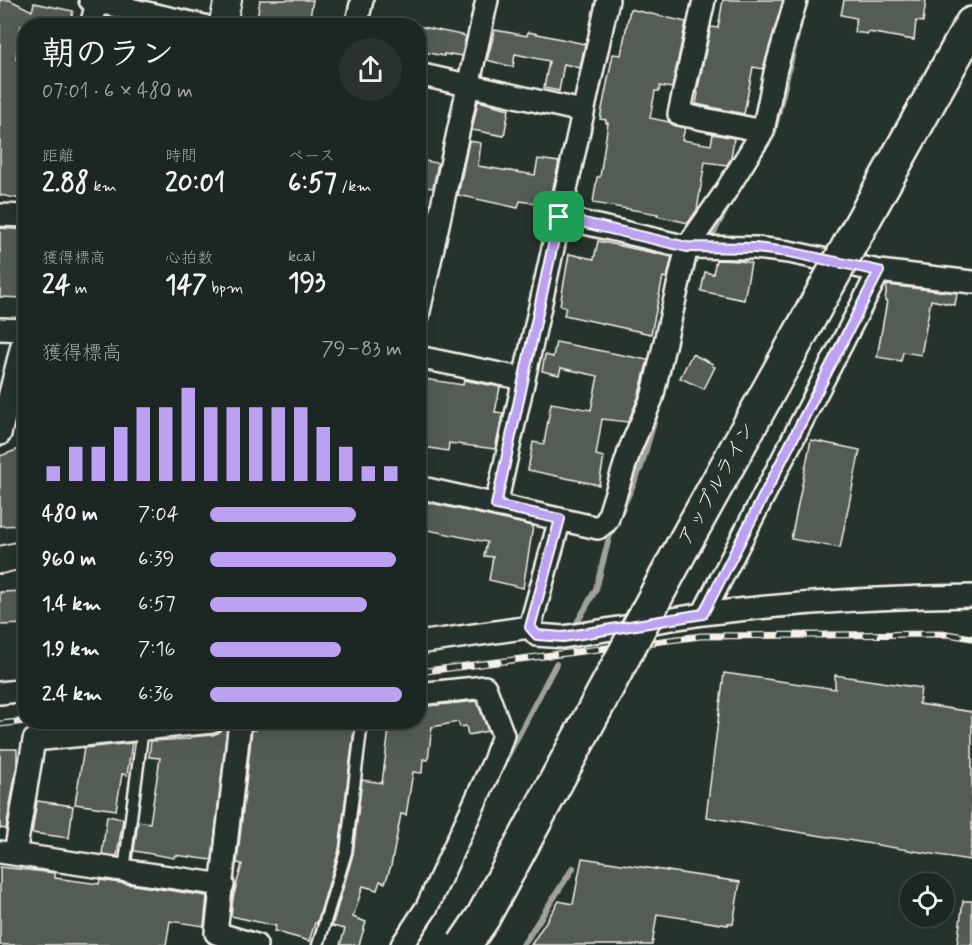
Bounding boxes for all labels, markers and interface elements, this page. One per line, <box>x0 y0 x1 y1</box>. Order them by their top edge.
text: 朝のラン <box>42 33 174 77</box>
button: share <box>339 38 402 101</box>
text: 07:01 · 6 × 480 m <box>42 78 193 105</box>
text: 距離 <box>42 146 74 167</box>
text: 時間 <box>165 146 197 167</box>
text: ペース <box>288 146 335 167</box>
text: 2.88 <box>42 167 89 201</box>
text: 20:01 <box>165 167 225 201</box>
text: 6:57 <box>288 167 337 201</box>
text: km <box>89 176 117 197</box>
text: /km <box>337 176 372 197</box>
pin <box>533 191 584 242</box>
icon: arrive <box>542 200 575 233</box>
text: kcal <box>288 246 315 267</box>
text: 獲得標高 <box>42 248 106 269</box>
text: 心拍数 <box>165 248 213 269</box>
text: 193 <box>288 267 326 301</box>
text: 24 <box>42 269 71 303</box>
text: 147 <box>165 269 207 303</box>
text: m <box>71 278 88 299</box>
text: bpm <box>207 278 243 299</box>
text: 79–83 m <box>321 336 402 363</box>
text: 獲得標高 <box>42 340 122 367</box>
street label: アップルライン <box>672 417 762 551</box>
text: 480 m <box>42 501 98 528</box>
text: 7:04 <box>138 501 179 528</box>
text: 960 m <box>42 546 96 573</box>
text: 6:39 <box>138 546 175 573</box>
text: 1.4 km <box>42 591 101 618</box>
text: 6:57 <box>138 591 176 618</box>
text: 1.9 km <box>42 636 100 663</box>
text: 7:16 <box>138 636 175 663</box>
text: 2.4 km <box>42 681 102 708</box>
text: 6:36 <box>138 681 174 708</box>
map controls <box>900 873 954 927</box>
button: locate <box>900 873 954 927</box>

